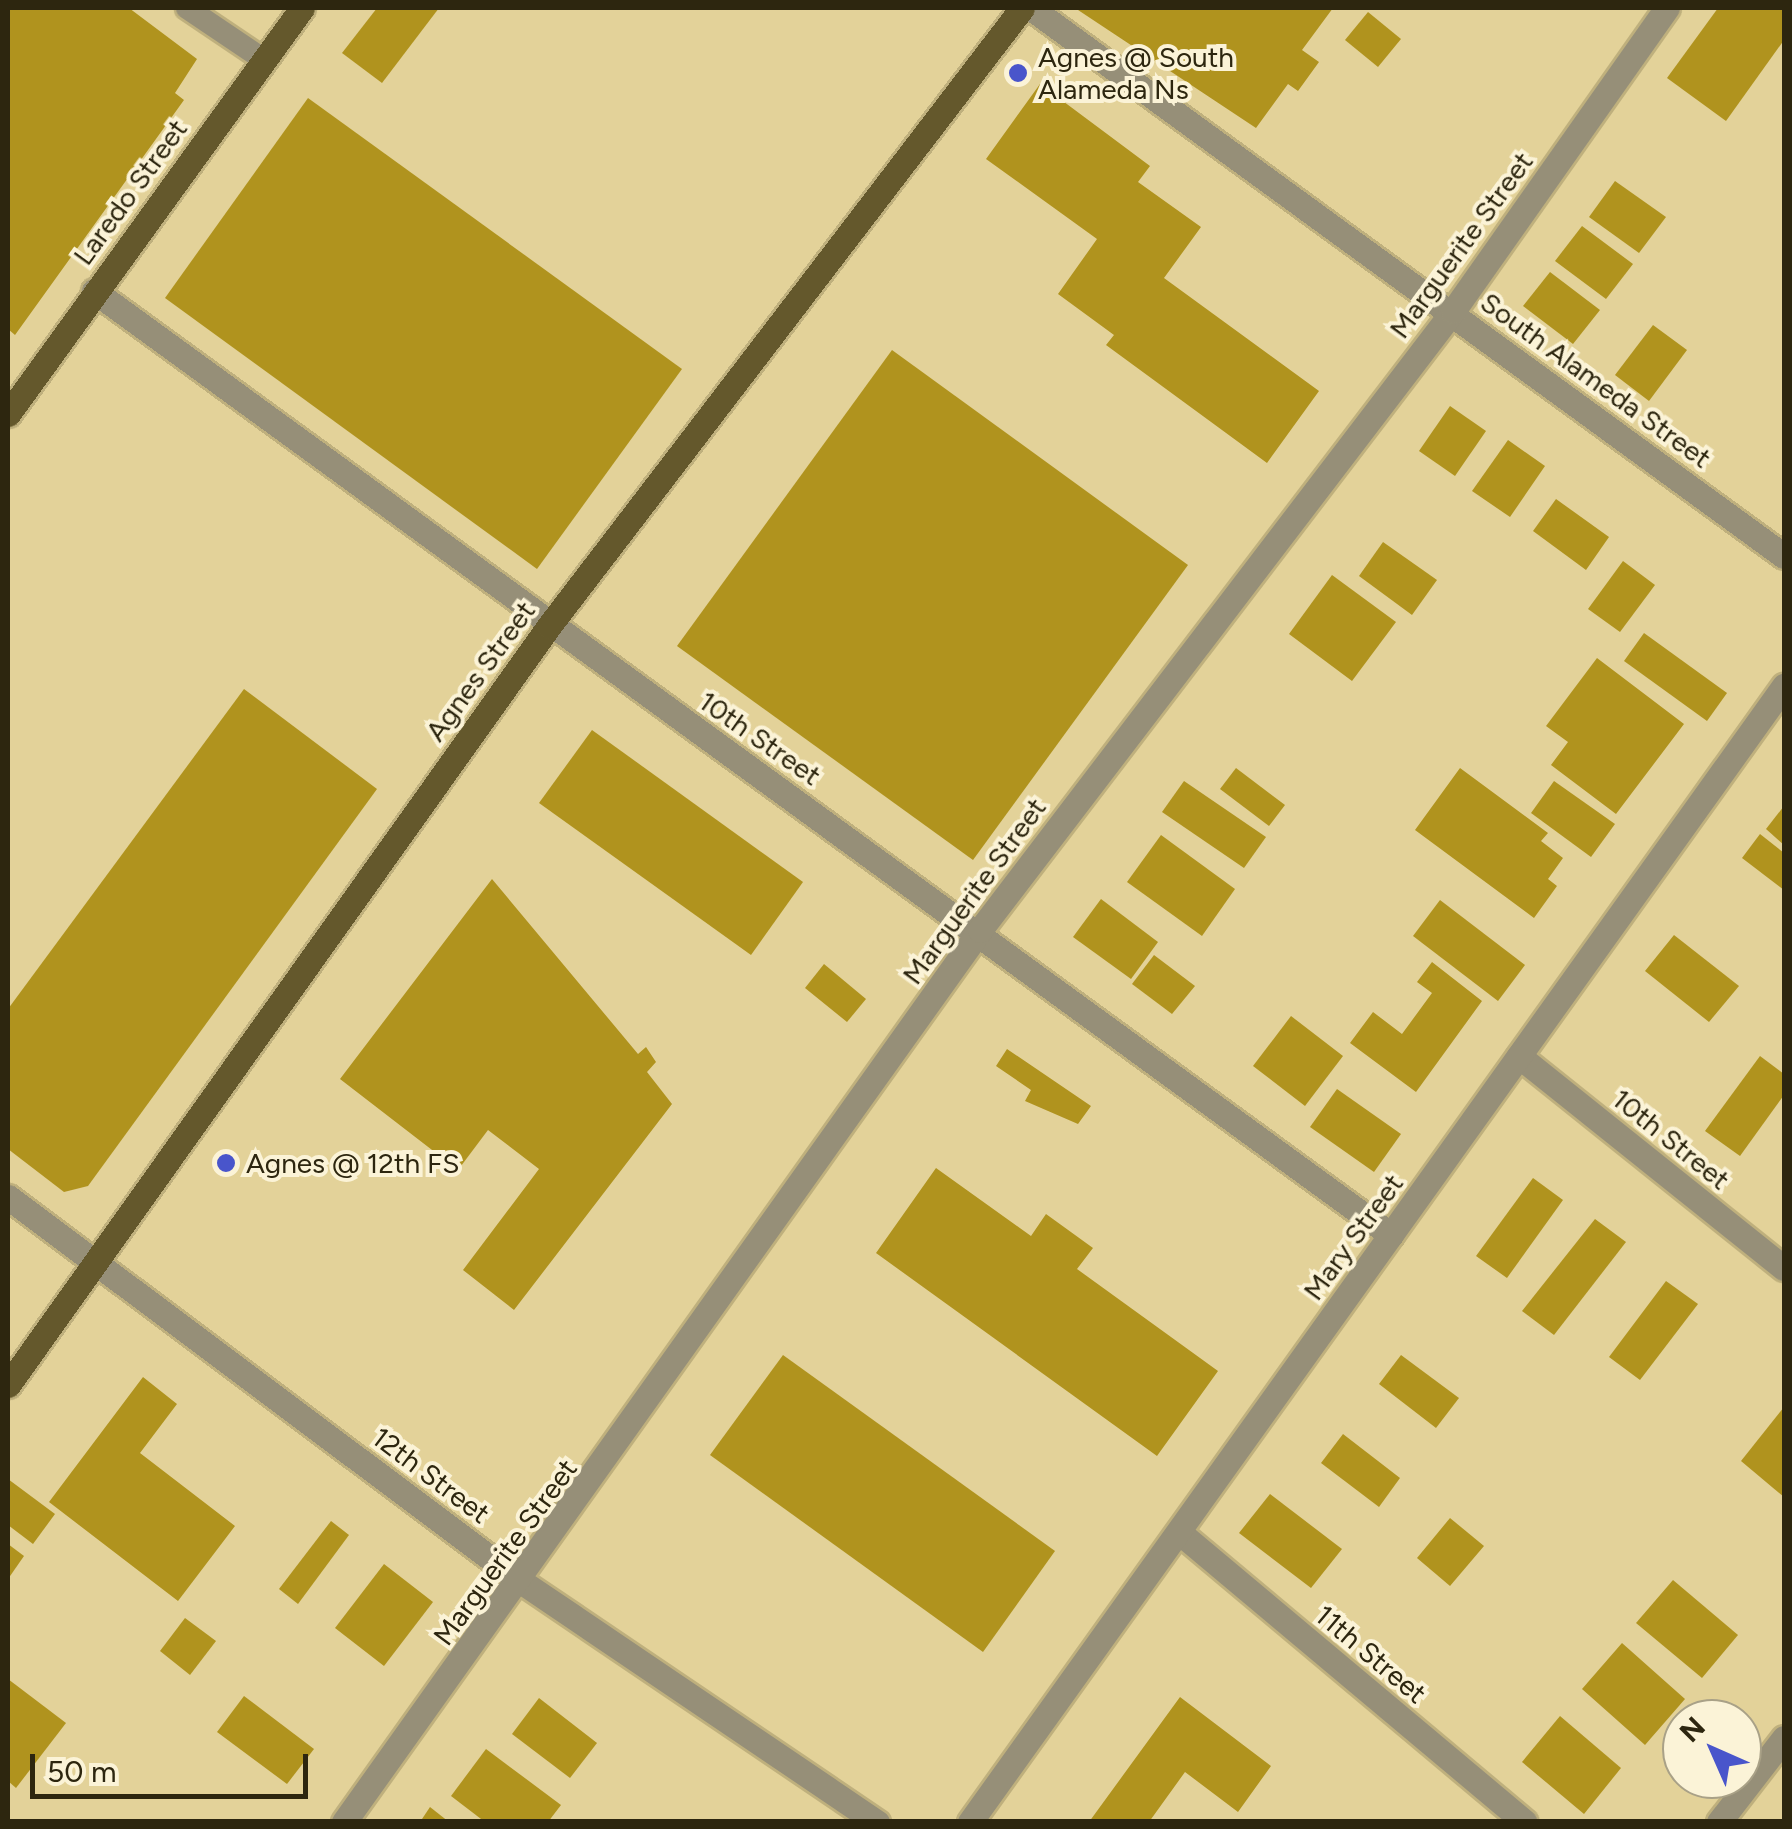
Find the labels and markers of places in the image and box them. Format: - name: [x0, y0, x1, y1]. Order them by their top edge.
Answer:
- place label: Agnes @ South Alameda Ns: [1038, 40, 1234, 106]
- marker: Agnes @ South Alameda Ns: [1007, 62, 1029, 84]
- place label: Agnes @ 12th FS: [246, 1146, 459, 1180]
- marker: Agnes @ 12th FS: [215, 1152, 237, 1174]

